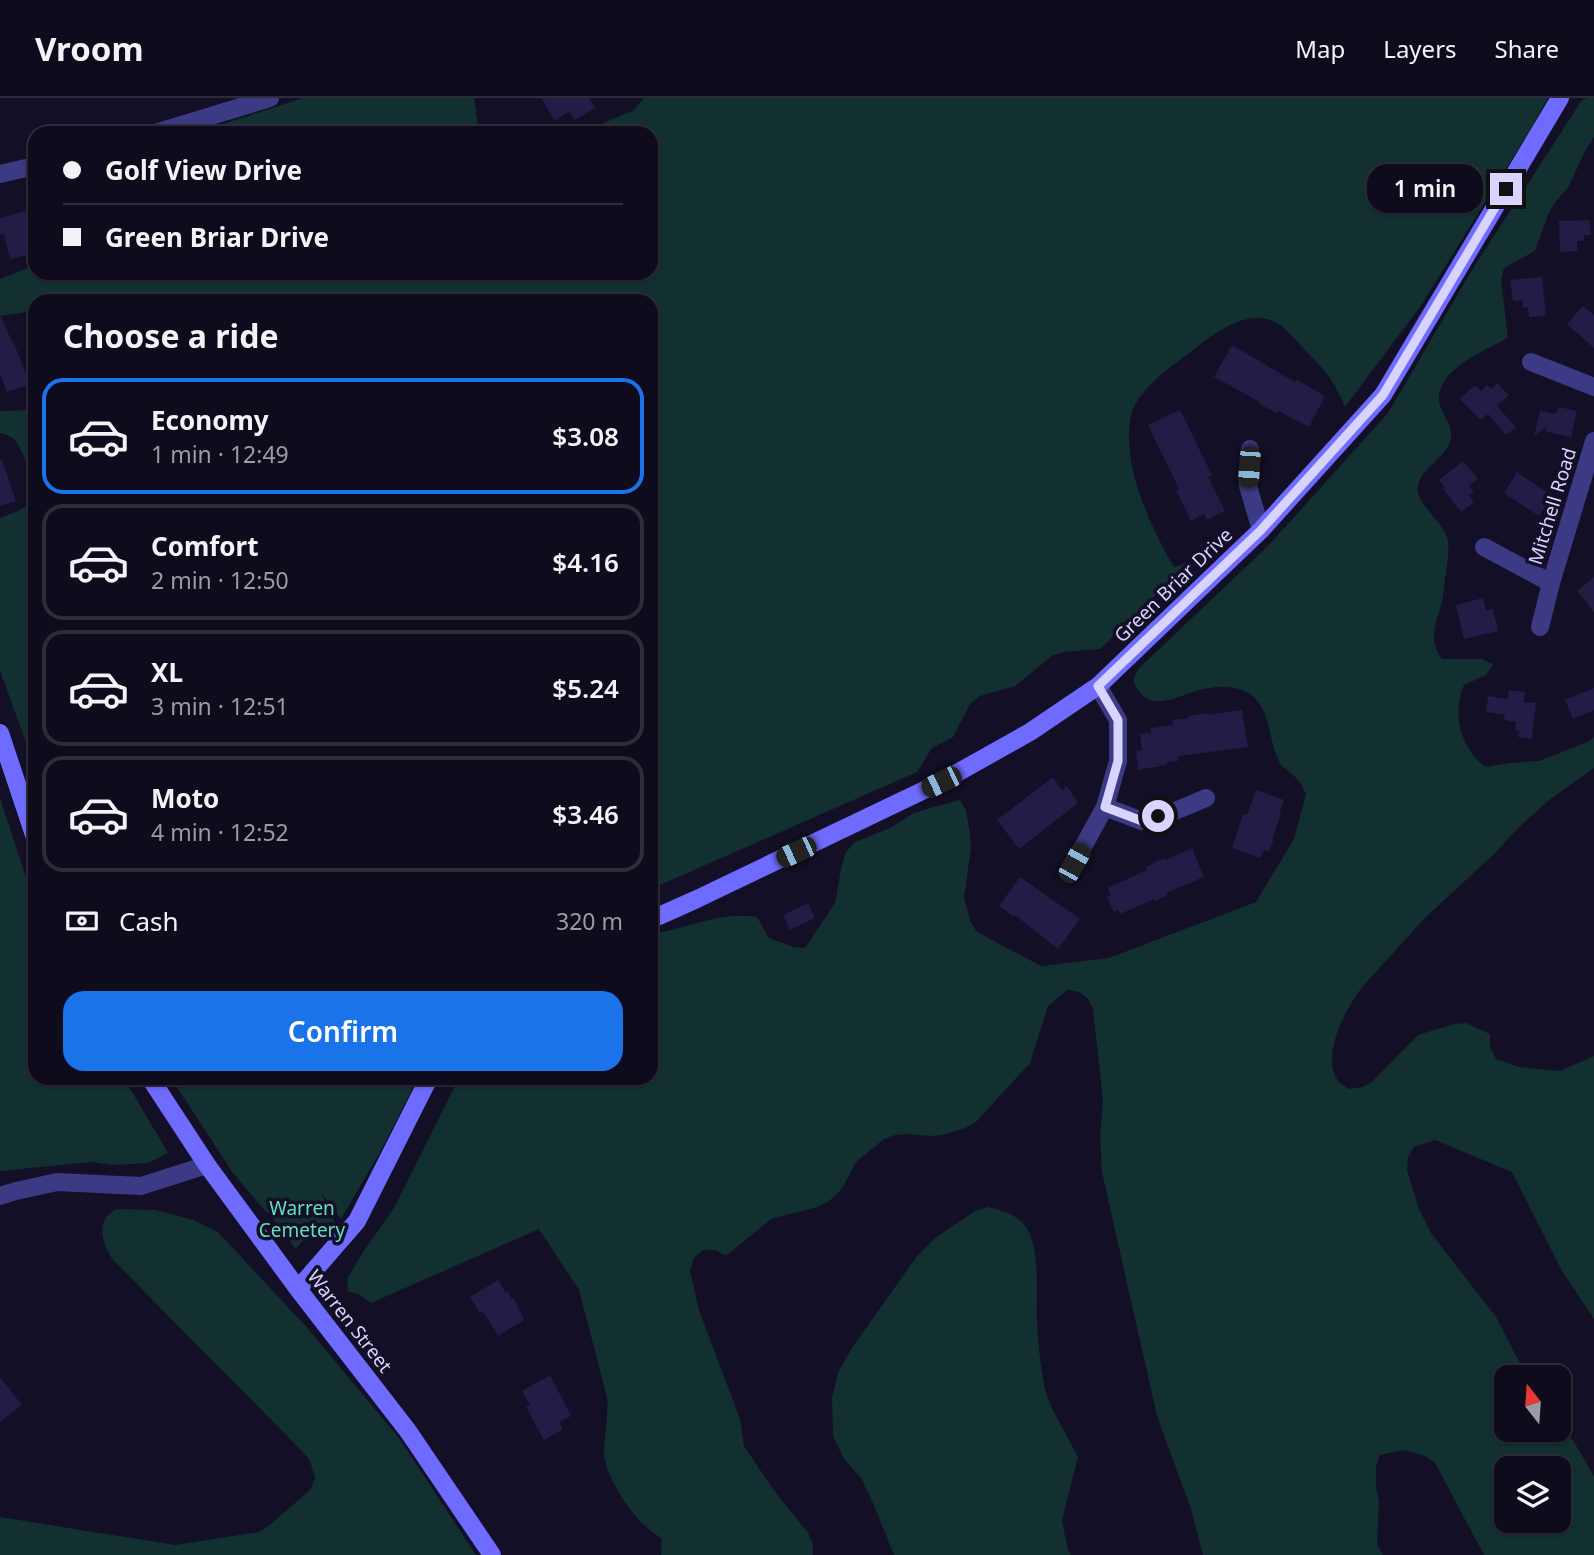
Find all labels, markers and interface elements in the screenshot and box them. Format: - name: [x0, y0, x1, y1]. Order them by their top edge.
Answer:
- text: Vroom: [35, 26, 144, 71]
- text: Map: [1295, 32, 1345, 65]
- text: Layers: [1383, 32, 1457, 65]
- text: Share: [1495, 32, 1559, 65]
- text: Golf View Drive: [105, 152, 302, 188]
- callout: 1 min: [1366, 164, 1482, 214]
- text: 1 min: [1394, 172, 1456, 204]
- route end: [1490, 173, 1522, 205]
- text: Green Briar Drive: [105, 219, 329, 255]
- text: Choose a ride: [63, 314, 279, 357]
- text: Economy: [151, 402, 269, 438]
- icon: car: [67, 405, 130, 468]
- text: $3.08: [552, 418, 619, 454]
- text: 1 min · 12:49: [151, 438, 289, 470]
- street label: Mitchell Road: [1522, 444, 1582, 568]
- car: [1238, 445, 1261, 489]
- street label: Green Briar Drive: [1108, 522, 1238, 648]
- text: Comfort: [151, 528, 259, 564]
- icon: car: [67, 531, 130, 594]
- text: $4.16: [552, 544, 619, 580]
- text: 2 min · 12:50: [151, 564, 289, 596]
- text: XL: [151, 654, 183, 690]
- icon: car: [67, 657, 130, 720]
- text: $5.24: [552, 670, 619, 706]
- text: 3 min · 12:51: [151, 690, 289, 722]
- car: [918, 763, 965, 801]
- text: Moto: [151, 780, 219, 816]
- icon: car: [67, 783, 130, 846]
- text: $3.46: [552, 796, 619, 832]
- route start: [1142, 800, 1174, 832]
- text: 4 min · 12:52: [151, 816, 289, 848]
- car: [773, 834, 820, 870]
- car: [1055, 840, 1094, 886]
- icon: cash: [63, 902, 101, 940]
- text: Cash: [119, 903, 179, 939]
- text: 320 m: [556, 905, 623, 937]
- button: Confirm: [63, 991, 623, 1071]
- park label: Warren Cemetery: [259, 1195, 345, 1243]
- street label: Warren Street: [302, 1264, 398, 1378]
- north arrow: [1494, 1365, 1572, 1442]
- map controls: [1494, 1365, 1571, 1533]
- button: layers: [1494, 1456, 1571, 1533]

